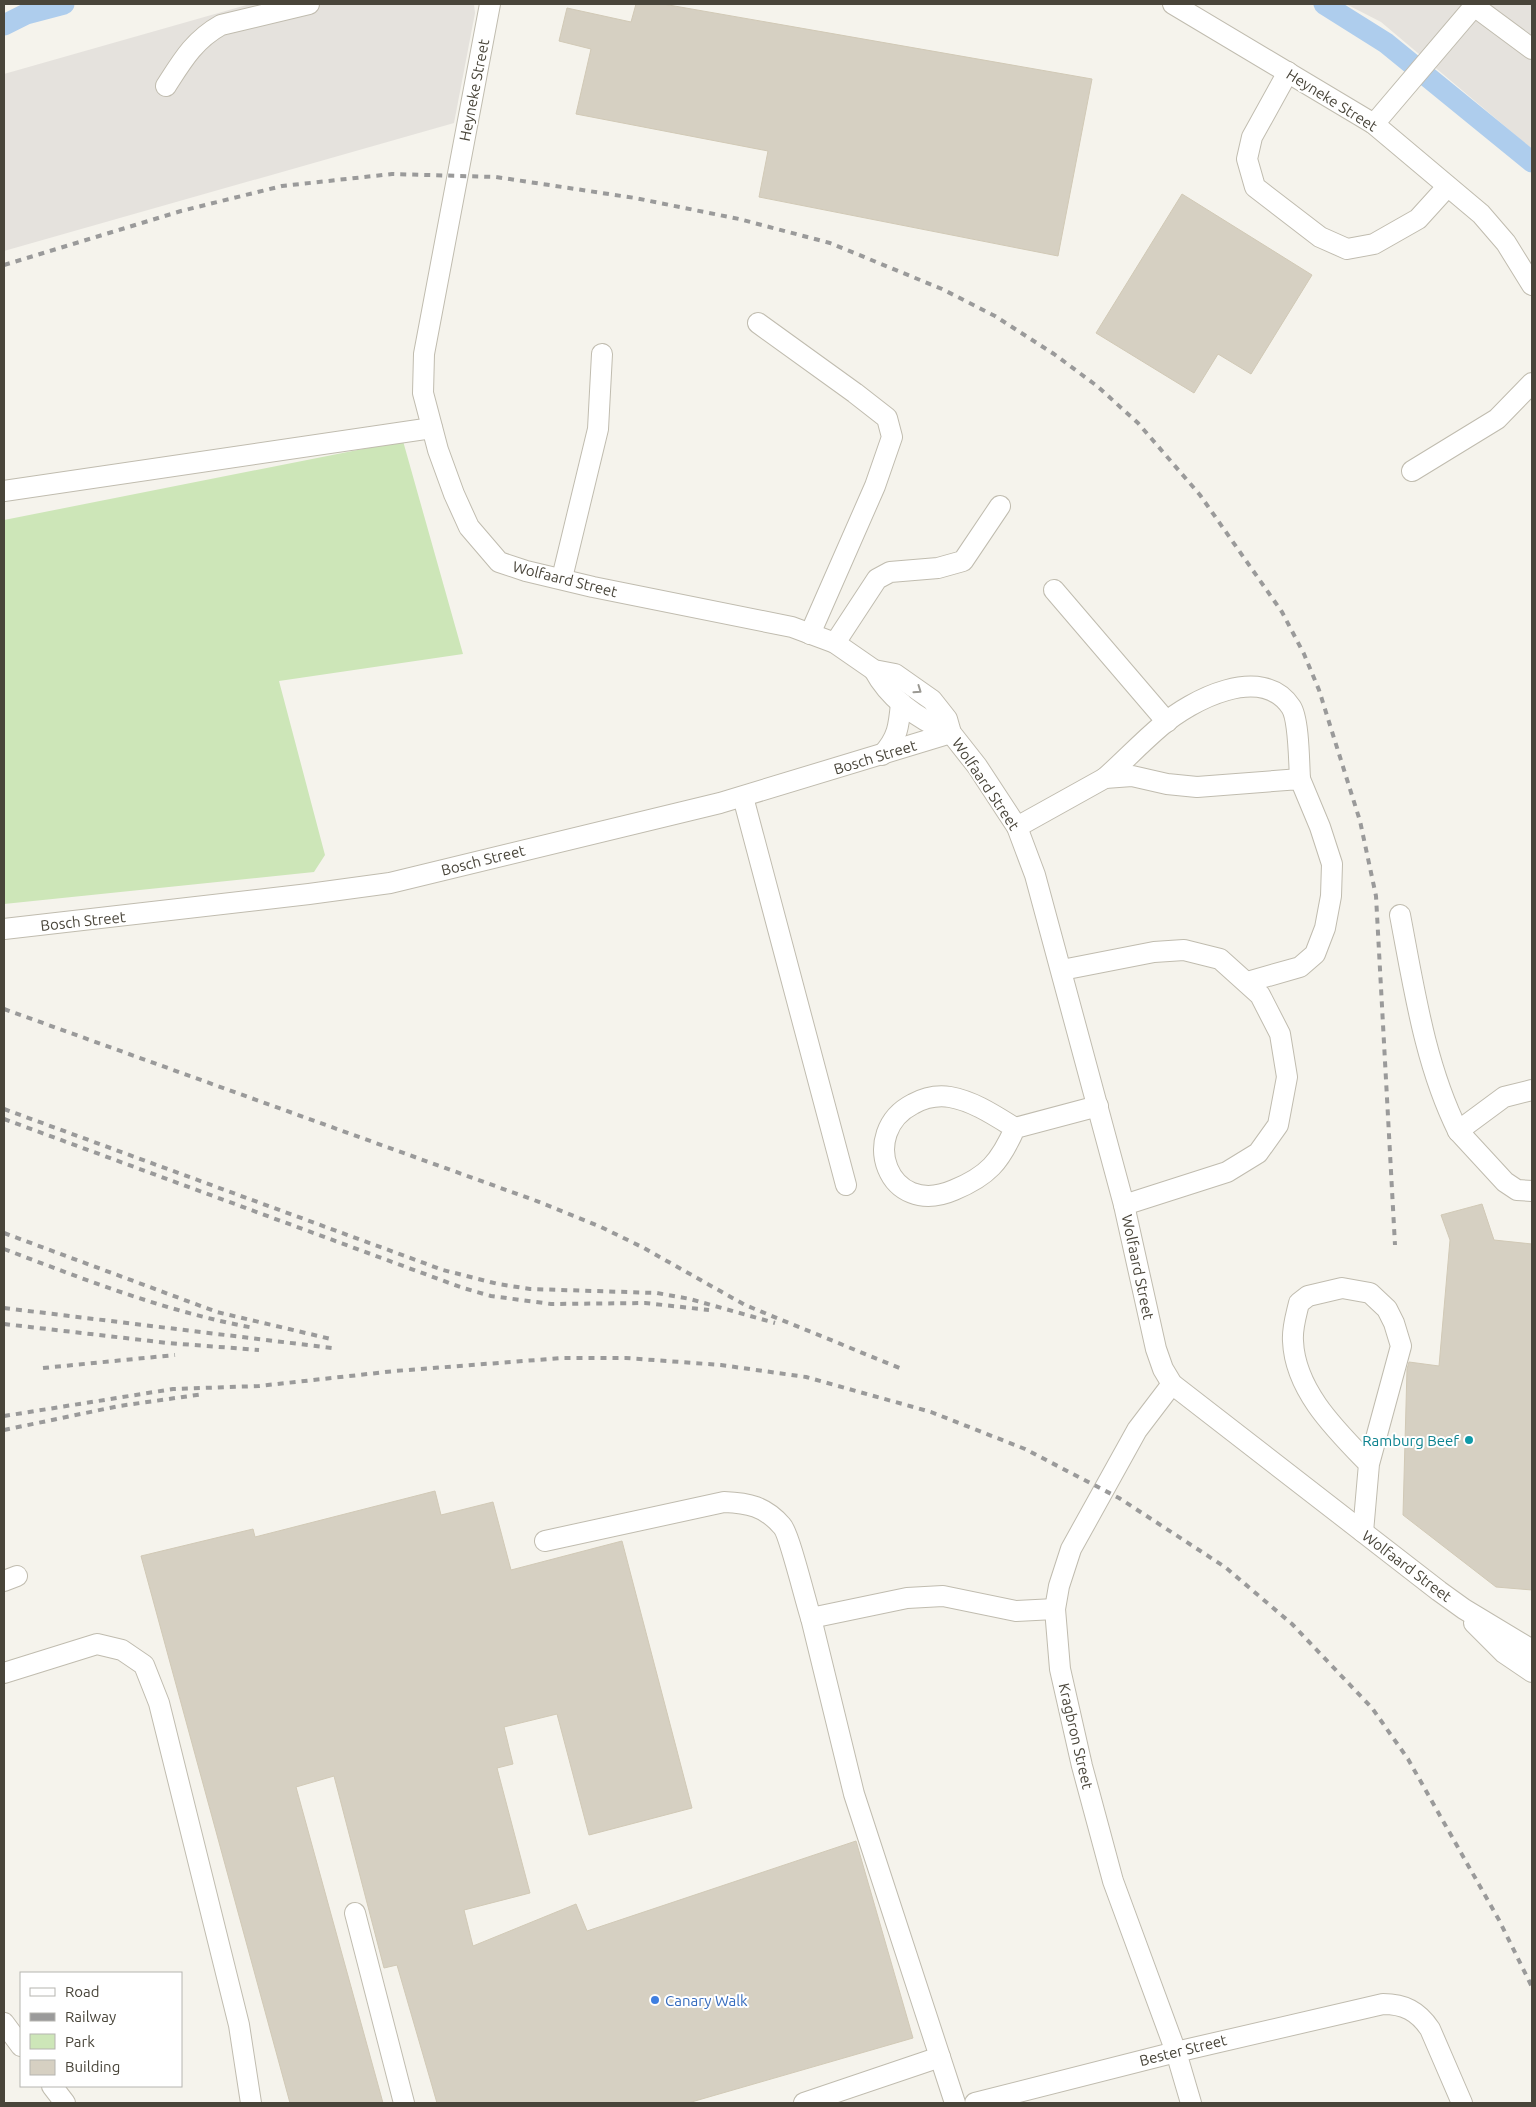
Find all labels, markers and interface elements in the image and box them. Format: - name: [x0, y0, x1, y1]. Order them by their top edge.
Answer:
- street label: Heyneke Street: [456, 37, 492, 143]
- street label: Heyneke Street: [1284, 65, 1381, 135]
- street label: Wolfaard Street: [511, 558, 619, 600]
- one-way arrow: [912, 684, 921, 693]
- street label: Wolfaard Street: [949, 735, 1023, 833]
- street label: Bosch Street: [832, 736, 919, 778]
- street label: Bosch Street: [439, 841, 527, 879]
- street label: Bosch Street: [40, 908, 127, 934]
- street label: Wolfaard Street: [1119, 1213, 1157, 1321]
- place label: Ramburg Beef: [1362, 1432, 1459, 1449]
- marker: Ramburg Beef: [1463, 1434, 1475, 1446]
- street label: Wolfaard Street: [1359, 1527, 1455, 1605]
- street label: Kragbron Street: [1056, 1681, 1096, 1791]
- legend: [20, 1972, 182, 2087]
- text: Road: [65, 1983, 100, 2000]
- place label: Canary Walk: [665, 1992, 748, 2009]
- marker: Canary Walk: [649, 1994, 661, 2006]
- text: Railway: [65, 2008, 116, 2025]
- street label: Bester Street: [1138, 2031, 1229, 2069]
- text: Park: [65, 2033, 95, 2050]
- text: Building: [65, 2058, 120, 2075]

